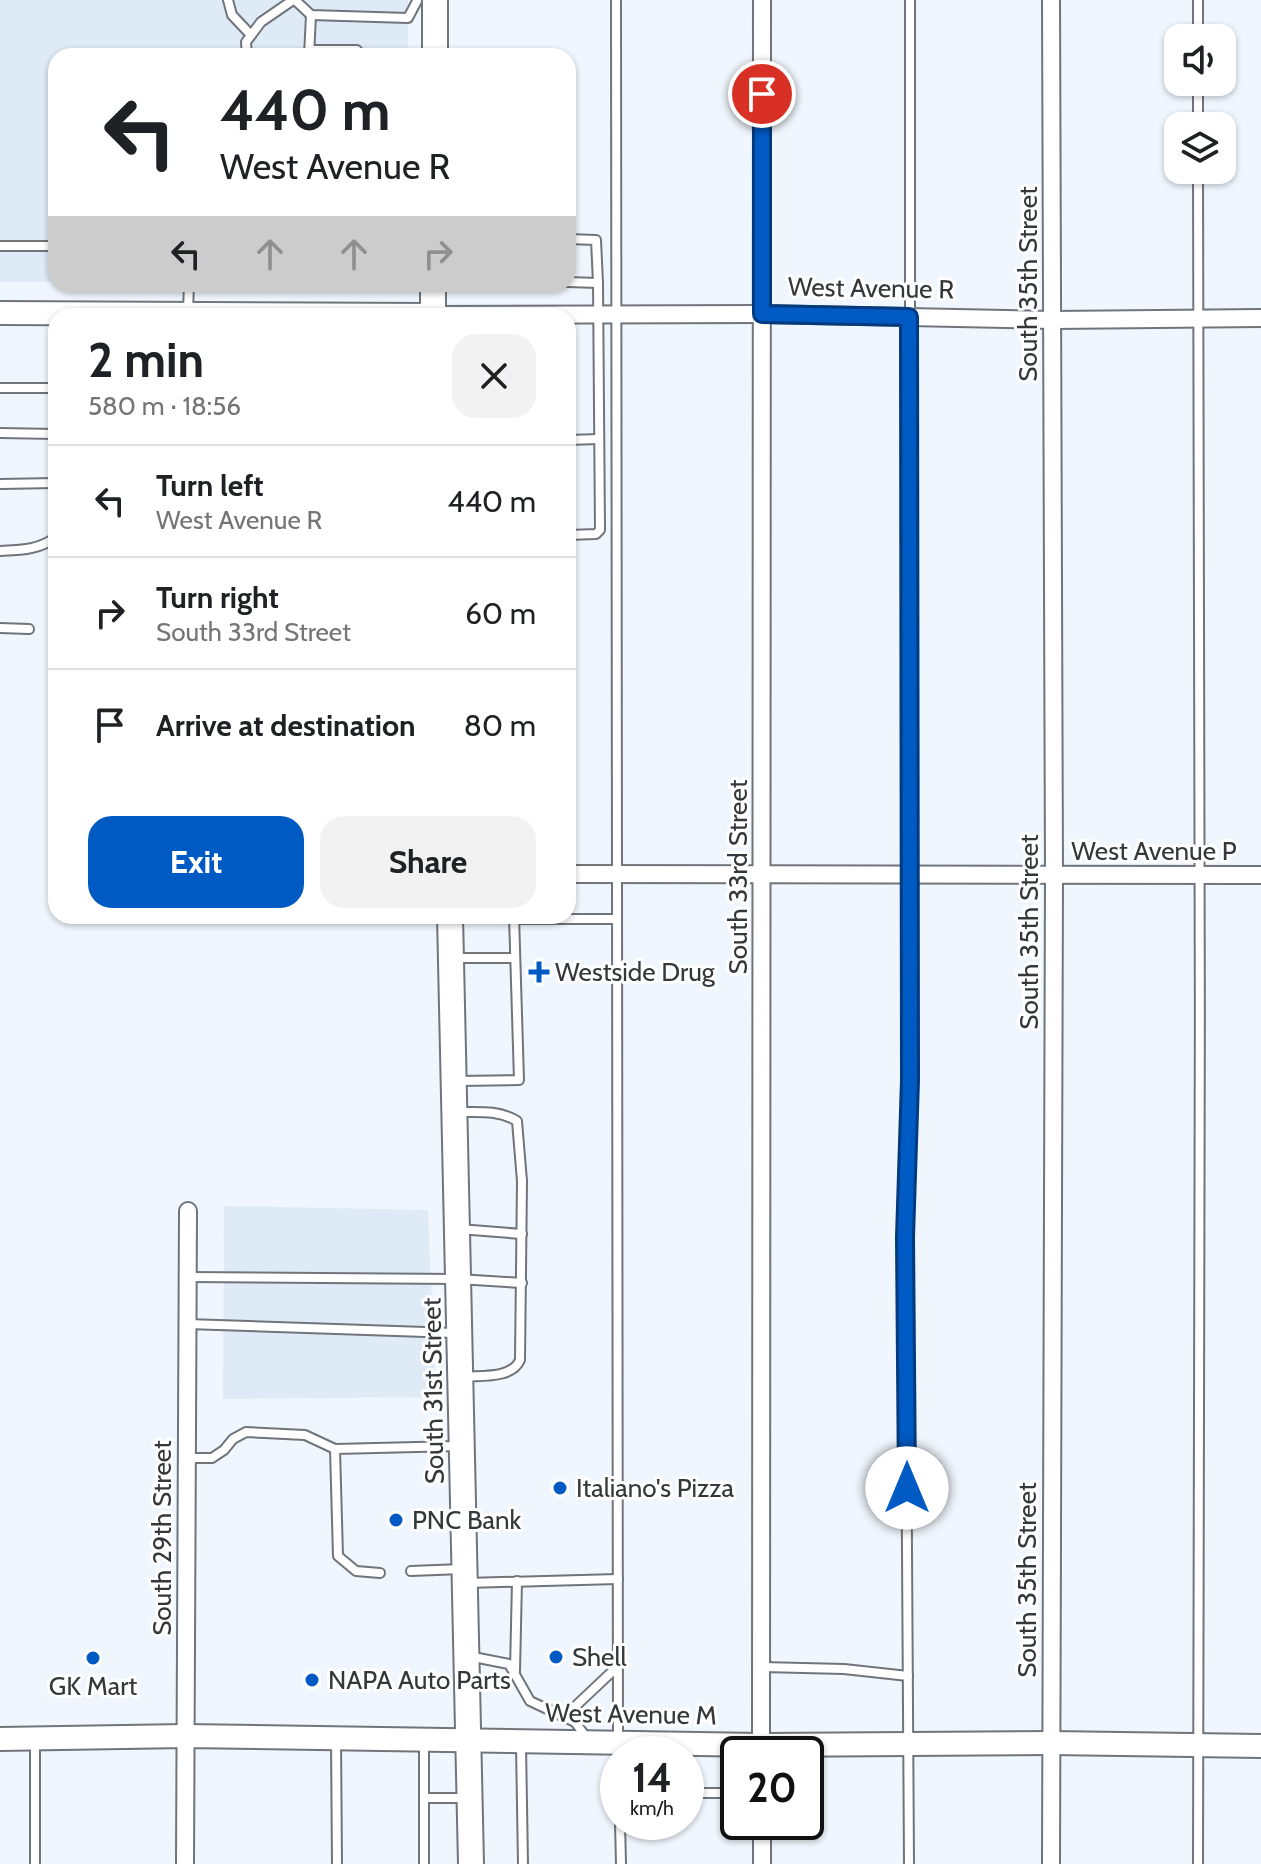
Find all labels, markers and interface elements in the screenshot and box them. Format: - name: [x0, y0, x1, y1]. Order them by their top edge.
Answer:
- map controls: [1164, 24, 1236, 184]
- button: sound: [1164, 24, 1236, 96]
- pin: [728, 60, 796, 128]
- icon: arrive: [740, 72, 784, 116]
- text: 440 m: [220, 76, 390, 144]
- icon: left: [88, 80, 192, 184]
- button: layers: [1164, 112, 1236, 184]
- text: West Avenue R: [220, 144, 450, 188]
- street label: South 35th Street: [1012, 186, 1044, 382]
- icon: left: [164, 232, 208, 276]
- icon: ahead: [248, 232, 292, 276]
- icon: ahead: [332, 232, 376, 276]
- icon: right: [416, 232, 460, 276]
- street label: West Avenue R: [788, 271, 955, 305]
- text: 2 min: [88, 331, 204, 389]
- button: close: [452, 334, 536, 418]
- text: 580 m · 18:56: [88, 390, 241, 422]
- text: Turn left: [156, 467, 264, 504]
- icon: left: [88, 479, 132, 523]
- text: 440 m: [447, 483, 536, 520]
- text: West Avenue R: [156, 504, 322, 536]
- text: Turn right: [156, 579, 279, 616]
- icon: right: [88, 591, 132, 635]
- text: 60 m: [465, 595, 536, 632]
- text: South 33rd Street: [156, 616, 351, 648]
- icon: arrive: [88, 703, 132, 747]
- text: Arrive at destination: [156, 707, 416, 744]
- text: 80 m: [464, 707, 536, 744]
- street label: South 33rd Street: [722, 779, 754, 974]
- button: Exit: [88, 816, 304, 908]
- button: Share: [320, 816, 536, 908]
- street label: South 35th Street: [1013, 834, 1045, 1030]
- street label: West Avenue P: [1071, 835, 1237, 867]
- place label: Westside Drug: [555, 956, 716, 988]
- marker: Westside Drug: [530, 963, 548, 981]
- street label: South 31st Street: [415, 1297, 451, 1485]
- street label: South 29th Street: [146, 1440, 178, 1636]
- position arrow: [865, 1446, 949, 1530]
- place label: Italiano's Pizza: [576, 1472, 735, 1504]
- marker: Italiano's Pizza: [551, 1479, 569, 1497]
- street label: South 35th Street: [1011, 1482, 1043, 1678]
- place label: PNC Bank: [412, 1504, 522, 1536]
- marker: PNC Bank: [387, 1511, 405, 1529]
- place label: Shell: [572, 1641, 627, 1673]
- marker: Shell: [547, 1648, 565, 1666]
- marker: GK Mart: [84, 1649, 102, 1667]
- place label: NAPA Auto Parts: [328, 1664, 511, 1696]
- place label: GK Mart: [49, 1670, 137, 1702]
- marker: NAPA Auto Parts: [303, 1671, 321, 1689]
- street label: West Avenue M: [545, 1697, 717, 1731]
- speed limit sign: 20: [720, 1736, 824, 1840]
- text: 14: [632, 1753, 672, 1802]
- text: km/h: [630, 1796, 674, 1820]

